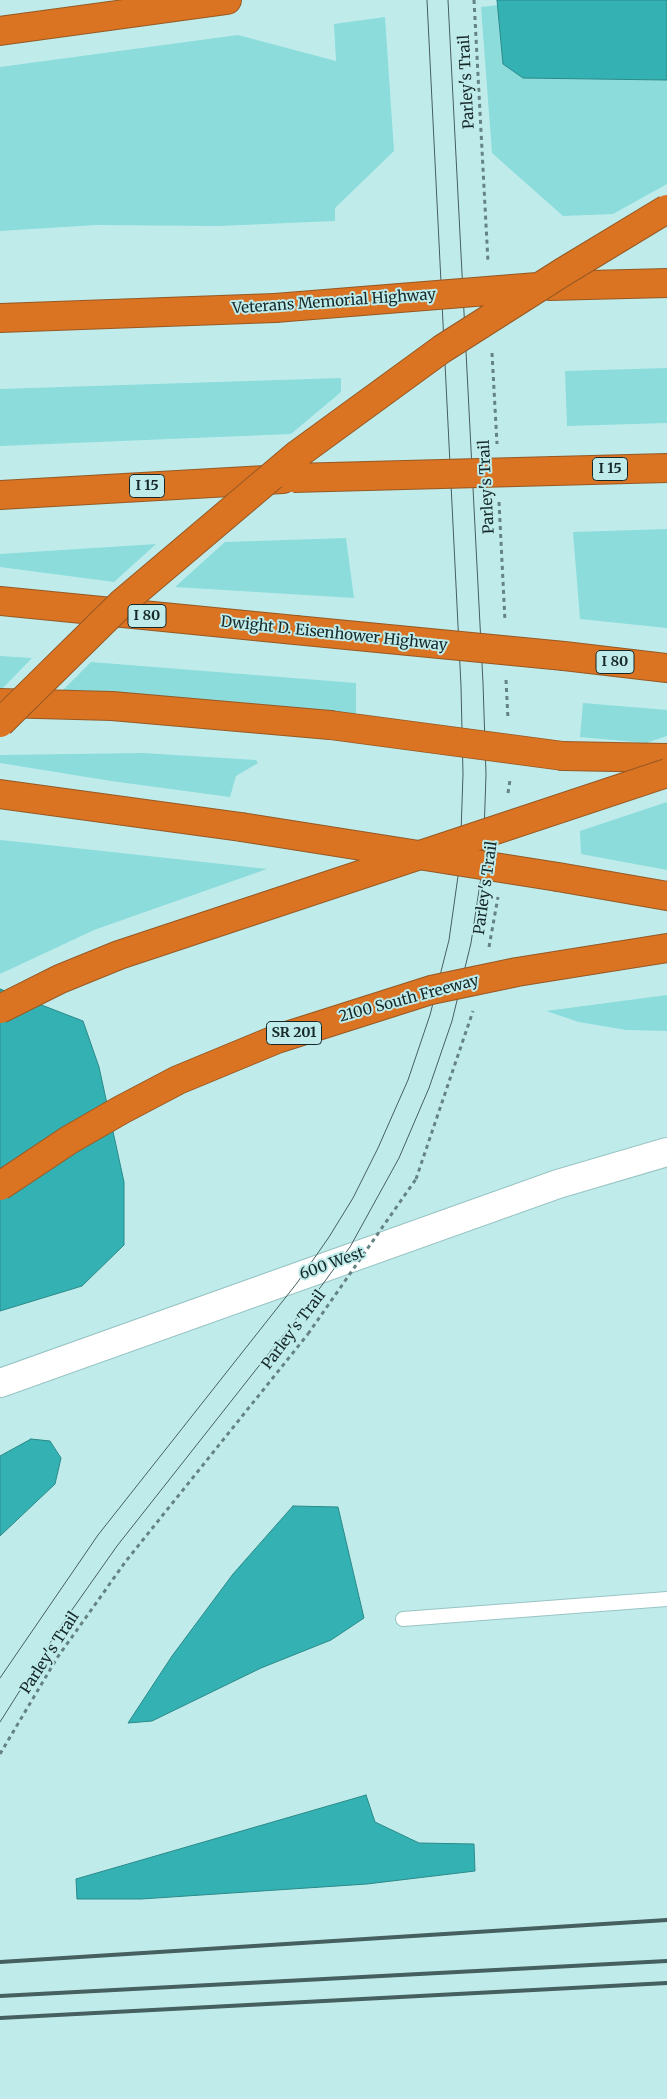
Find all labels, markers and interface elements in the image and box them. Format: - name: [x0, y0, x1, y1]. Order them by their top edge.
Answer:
- street label: Parley's Trail: [456, 34, 478, 130]
- street label: Veterans Memorial Highway: [232, 286, 436, 318]
- street label: Parley's Trail: [476, 439, 498, 535]
- road number: I 15: [592, 458, 628, 480]
- road number: I 15: [130, 474, 164, 498]
- road number: I 80: [128, 604, 166, 628]
- street label: Dwight D. Eisenhower Highway: [220, 613, 448, 655]
- road number: I 80: [596, 650, 634, 674]
- street label: Parley's Trail: [471, 840, 501, 936]
- street label: 2100 South Freeway: [337, 972, 481, 1026]
- road number: SR 201: [266, 1021, 322, 1044]
- street label: 600 West: [297, 1244, 367, 1284]
- street label: Parley's Trail: [258, 1287, 330, 1373]
- street label: Parley's Trail: [17, 1609, 83, 1697]

